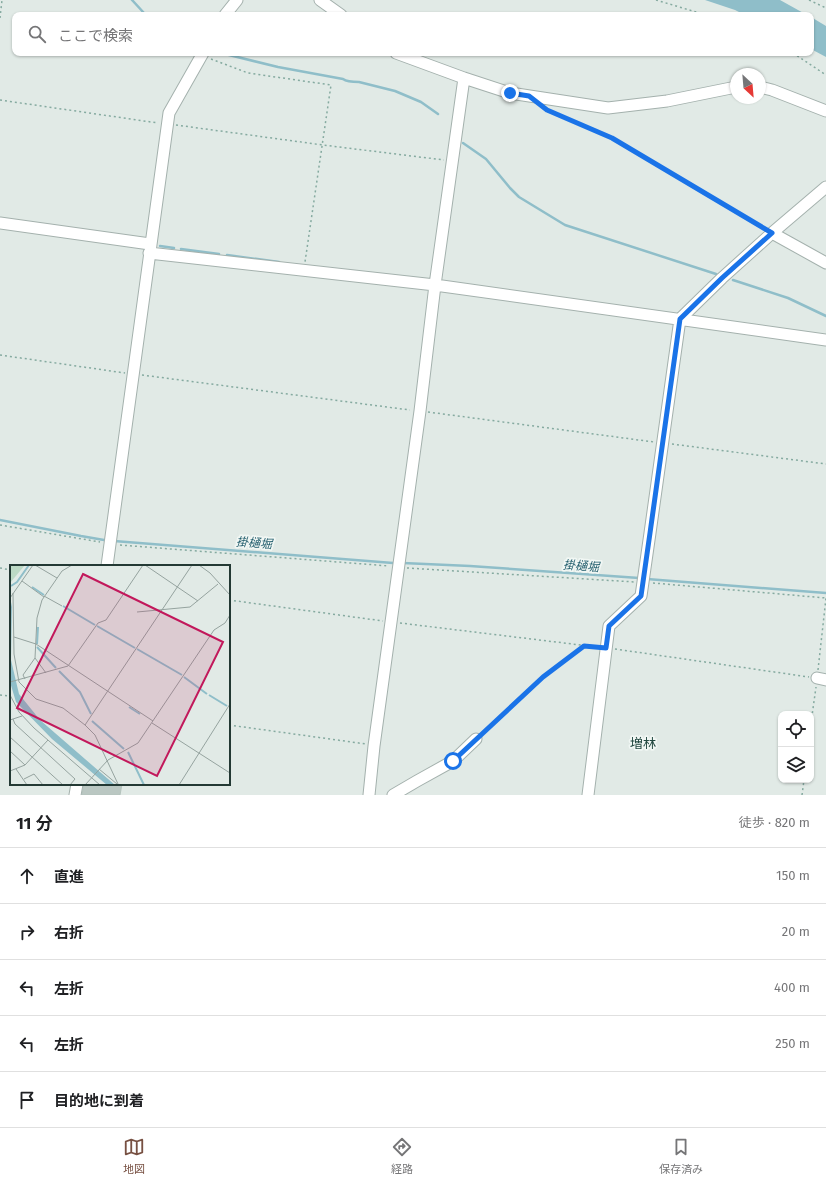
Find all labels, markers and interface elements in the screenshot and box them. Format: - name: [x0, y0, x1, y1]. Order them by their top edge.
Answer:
- search box: [12, 12, 814, 56]
- icon: search: [26, 23, 48, 45]
- text: ここで検索: [58, 27, 133, 45]
- north arrow: [730, 68, 766, 104]
- route end: [501, 84, 519, 102]
- water label: 掛樋堀: [236, 535, 274, 551]
- water label: 掛樋堀: [563, 558, 601, 574]
- inset map: [10, 565, 230, 785]
- map controls: [778, 711, 814, 783]
- button: locate: [778, 711, 814, 747]
- district label: 増林: [630, 736, 656, 751]
- button: layers: [778, 747, 814, 783]
- route start: [444, 752, 462, 770]
- text: 11 分: [16, 813, 53, 834]
- text: 徒歩 · 820 m: [739, 815, 810, 830]
- icon: ahead: [16, 865, 38, 887]
- text: 直進: [54, 868, 84, 886]
- text: 150 m: [776, 868, 810, 883]
- icon: right: [16, 921, 38, 943]
- text: 右折: [54, 924, 84, 942]
- text: 20 m: [782, 924, 810, 939]
- icon: left: [16, 977, 38, 999]
- text: 左折: [54, 980, 84, 998]
- text: 400 m: [774, 980, 810, 995]
- icon: left: [16, 1033, 38, 1055]
- text: 左折: [54, 1036, 84, 1054]
- text: 250 m: [775, 1036, 810, 1051]
- icon: arrive: [16, 1089, 38, 1111]
- text: 目的地に到着: [54, 1092, 144, 1110]
- tab: 地図: [123, 1136, 145, 1176]
- tab: 経路: [391, 1136, 413, 1176]
- tab: 保存済み: [659, 1136, 703, 1176]

